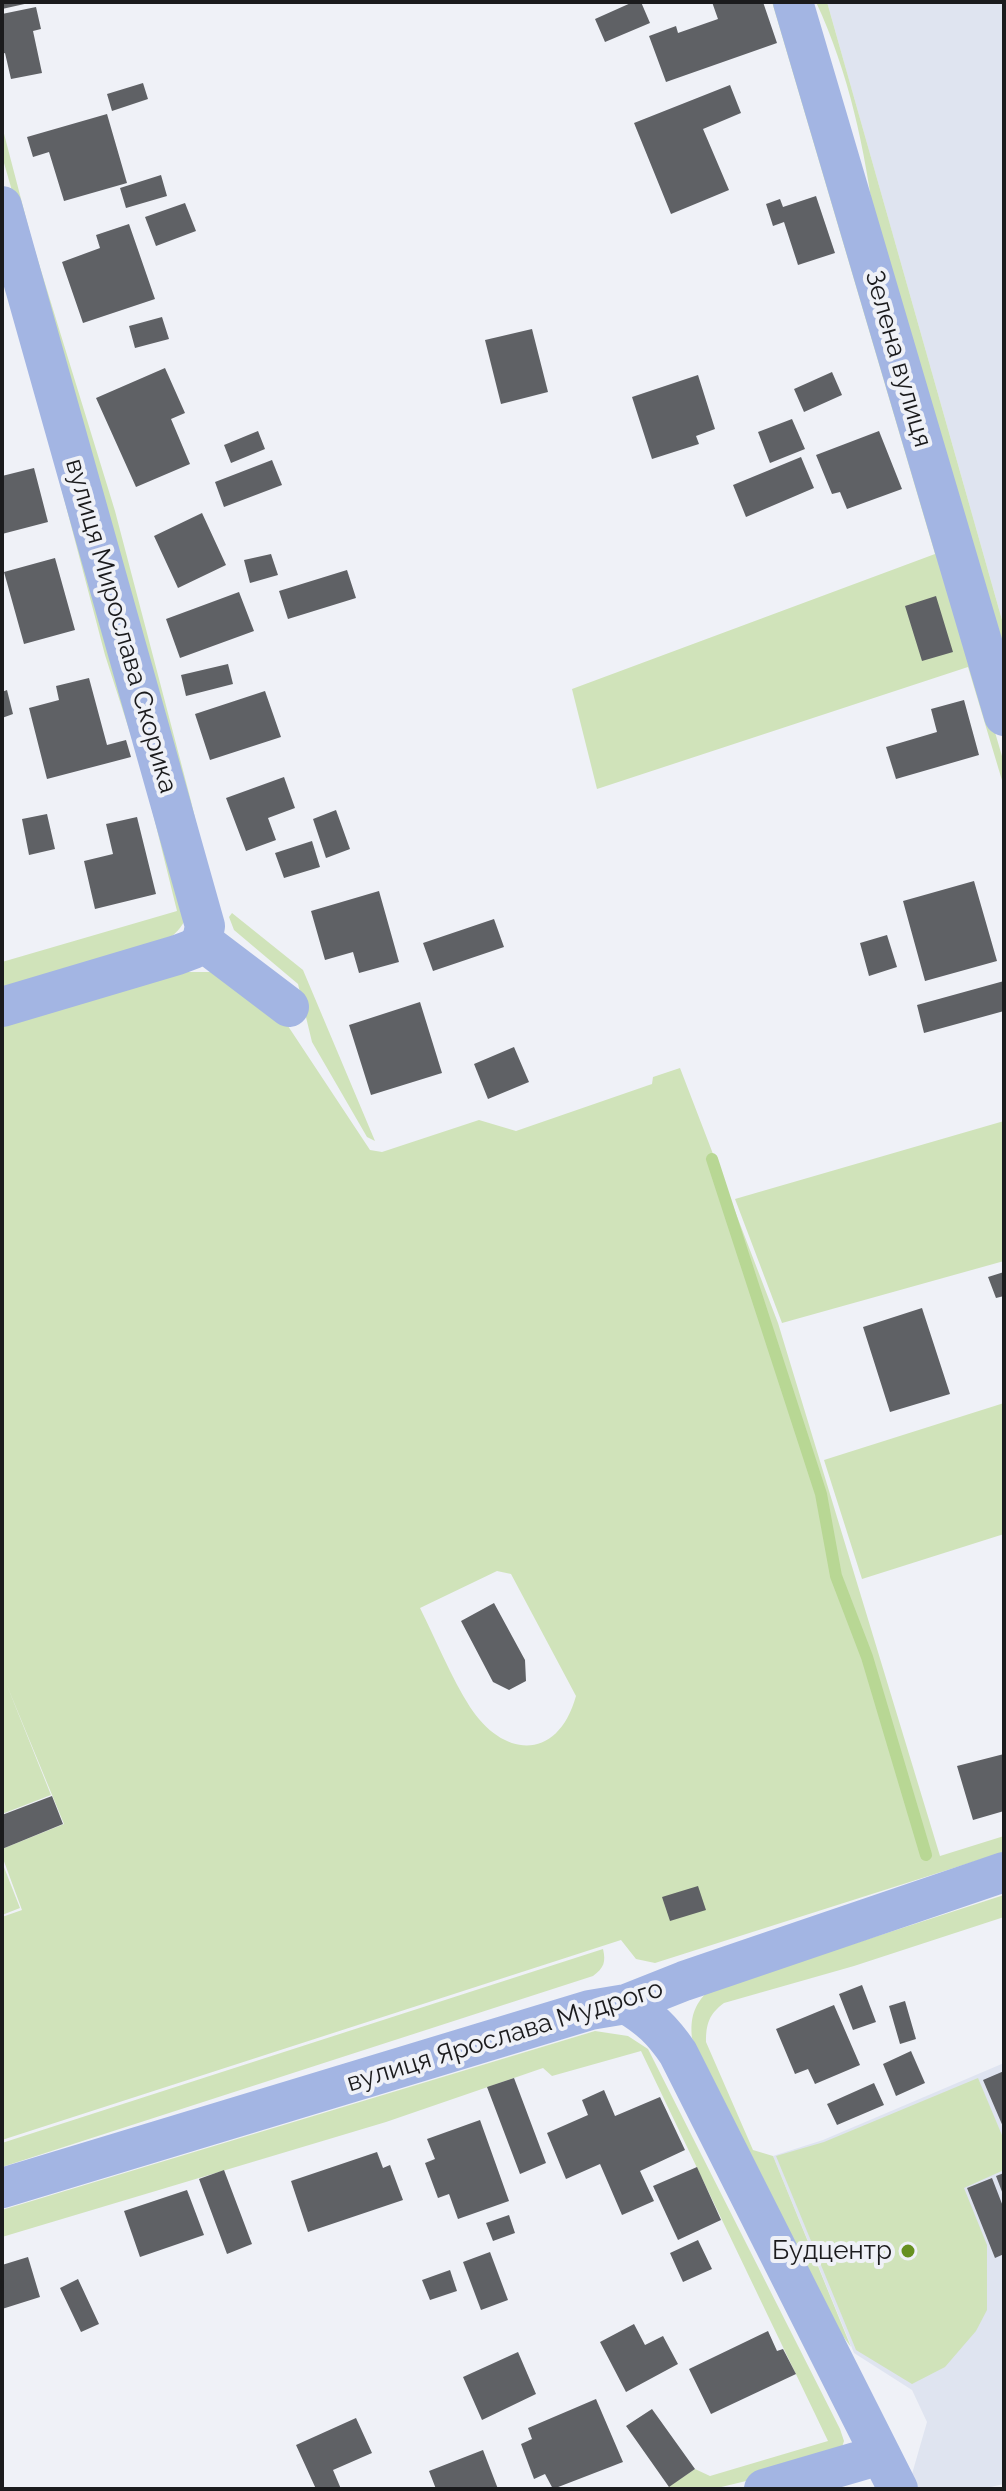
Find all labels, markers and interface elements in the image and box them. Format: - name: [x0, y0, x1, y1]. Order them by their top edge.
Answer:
- street label: Зелена вулиця: [858, 267, 938, 451]
- street label: вулиця Мирослава Скорика: [58, 455, 184, 797]
- street label: вулиця Ярослава Мудрого: [343, 1973, 667, 2099]
- place label: Будцентр: [772, 2235, 892, 2267]
- marker: Будцентр: [899, 2242, 917, 2260]

